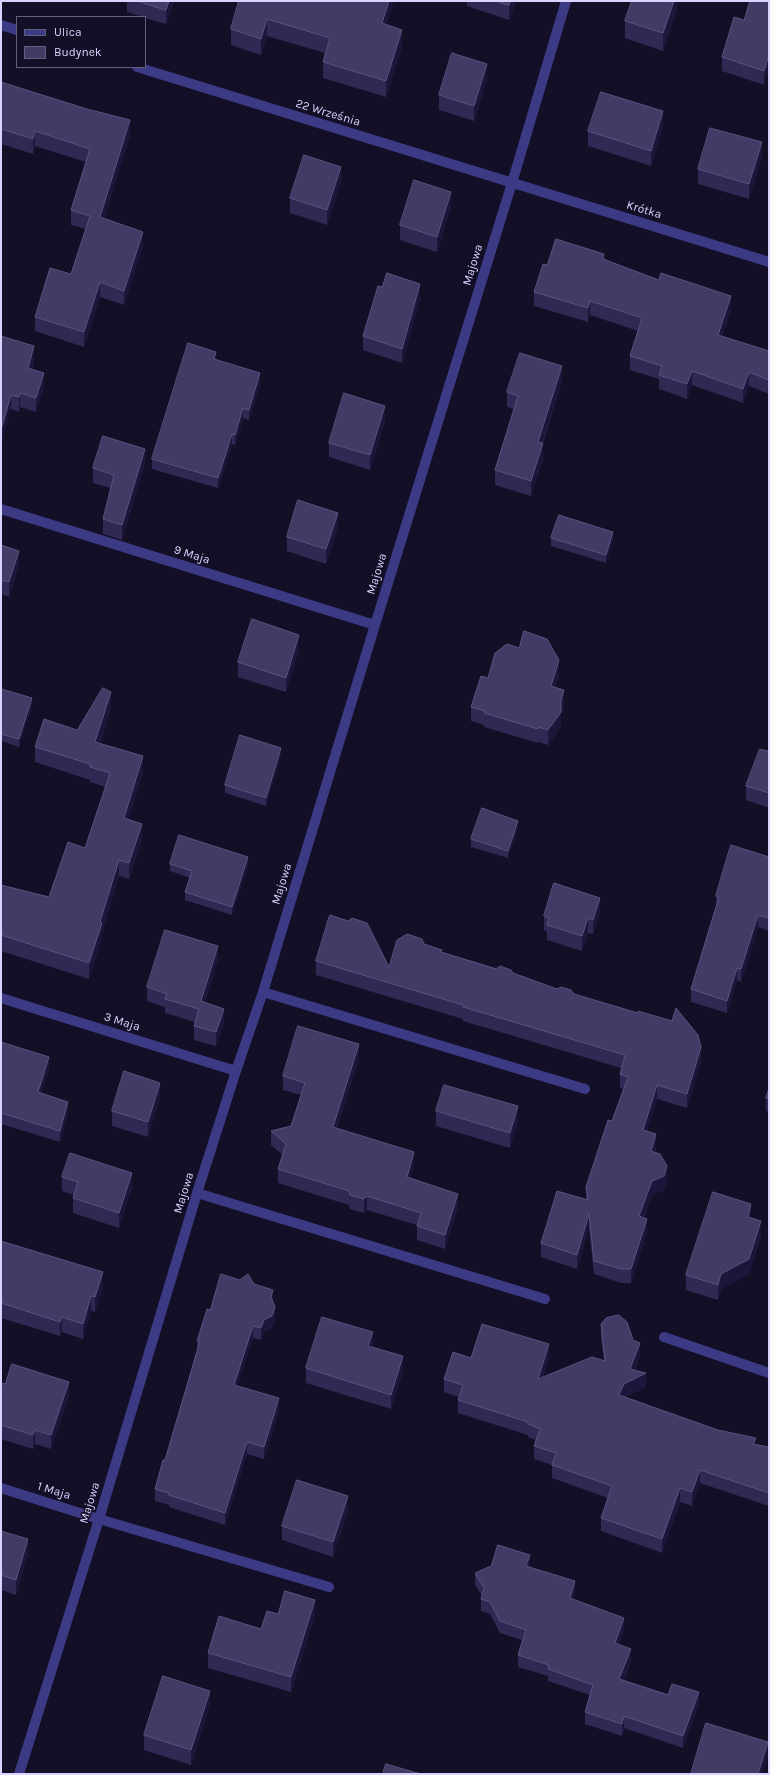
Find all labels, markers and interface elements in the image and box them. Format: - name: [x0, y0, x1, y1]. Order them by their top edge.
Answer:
- legend: [16, 16, 146, 68]
- text: Ulica: [54, 25, 82, 39]
- text: Budynek: [54, 45, 102, 59]
- street label: 22 Września: [294, 96, 362, 130]
- street label: Krótka: [625, 198, 663, 222]
- street label: Majowa: [460, 243, 486, 287]
- street label: 9 Maja: [172, 543, 212, 567]
- street label: Majowa: [364, 552, 390, 596]
- street label: Majowa: [269, 862, 295, 906]
- street label: 3 Maja: [102, 1010, 142, 1034]
- street label: Majowa: [171, 1171, 197, 1215]
- street label: 1 Maja: [36, 1479, 72, 1503]
- street label: Majowa: [77, 1481, 103, 1525]

